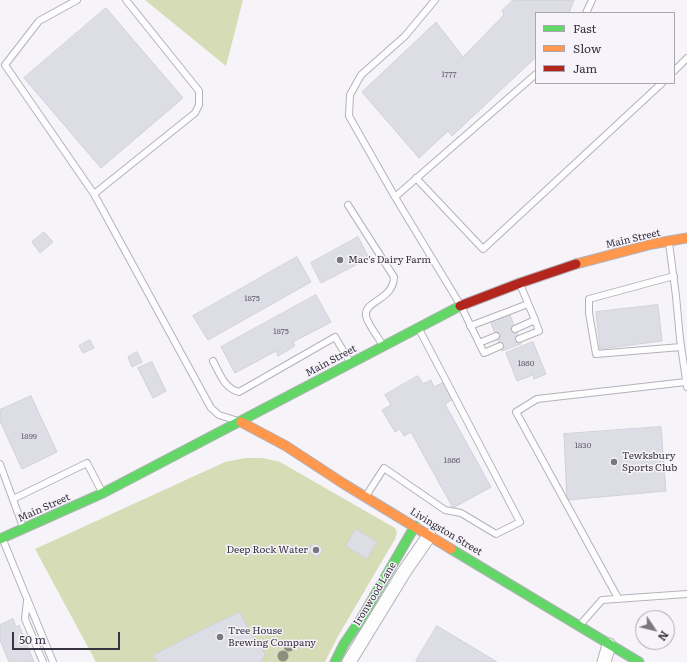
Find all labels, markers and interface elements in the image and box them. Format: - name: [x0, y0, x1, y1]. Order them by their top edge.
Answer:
- legend: [535, 12, 675, 84]
- text: Fast: [573, 19, 596, 37]
- text: Slow: [573, 39, 601, 57]
- text: Jam: [573, 59, 597, 77]
- house number: 1777: [441, 70, 457, 80]
- street label: Main Street: [604, 227, 662, 251]
- place label: Mac's Dairy Farm: [348, 254, 431, 266]
- marker: Mac's Dairy Farm: [335, 255, 345, 265]
- house number: 1875: [244, 294, 260, 304]
- house number: 1875: [273, 327, 289, 337]
- street label: Main Street: [304, 343, 358, 379]
- house number: 1860: [518, 359, 534, 369]
- house number: 1899: [21, 432, 37, 442]
- house number: 1830: [575, 441, 591, 451]
- place label: Tewksbury Sports Club: [622, 450, 677, 474]
- house number: 1866: [444, 456, 460, 466]
- marker: Tewksbury Sports Club: [609, 457, 619, 467]
- street label: Main Street: [16, 491, 72, 525]
- street label: Livingston Street: [408, 506, 484, 558]
- place label: Deep Rock Water: [226, 544, 308, 556]
- marker: Deep Rock Water: [311, 545, 321, 555]
- street label: Ironwood Lane: [351, 560, 399, 628]
- north arrow: [635, 610, 675, 650]
- scale bar: [14, 624, 122, 650]
- place label: Tree House Brewing Company: [228, 625, 316, 648]
- text: N: [655, 628, 673, 645]
- text: 50 m: [19, 630, 46, 648]
- marker: Tree House Brewing Company: [215, 632, 225, 642]

